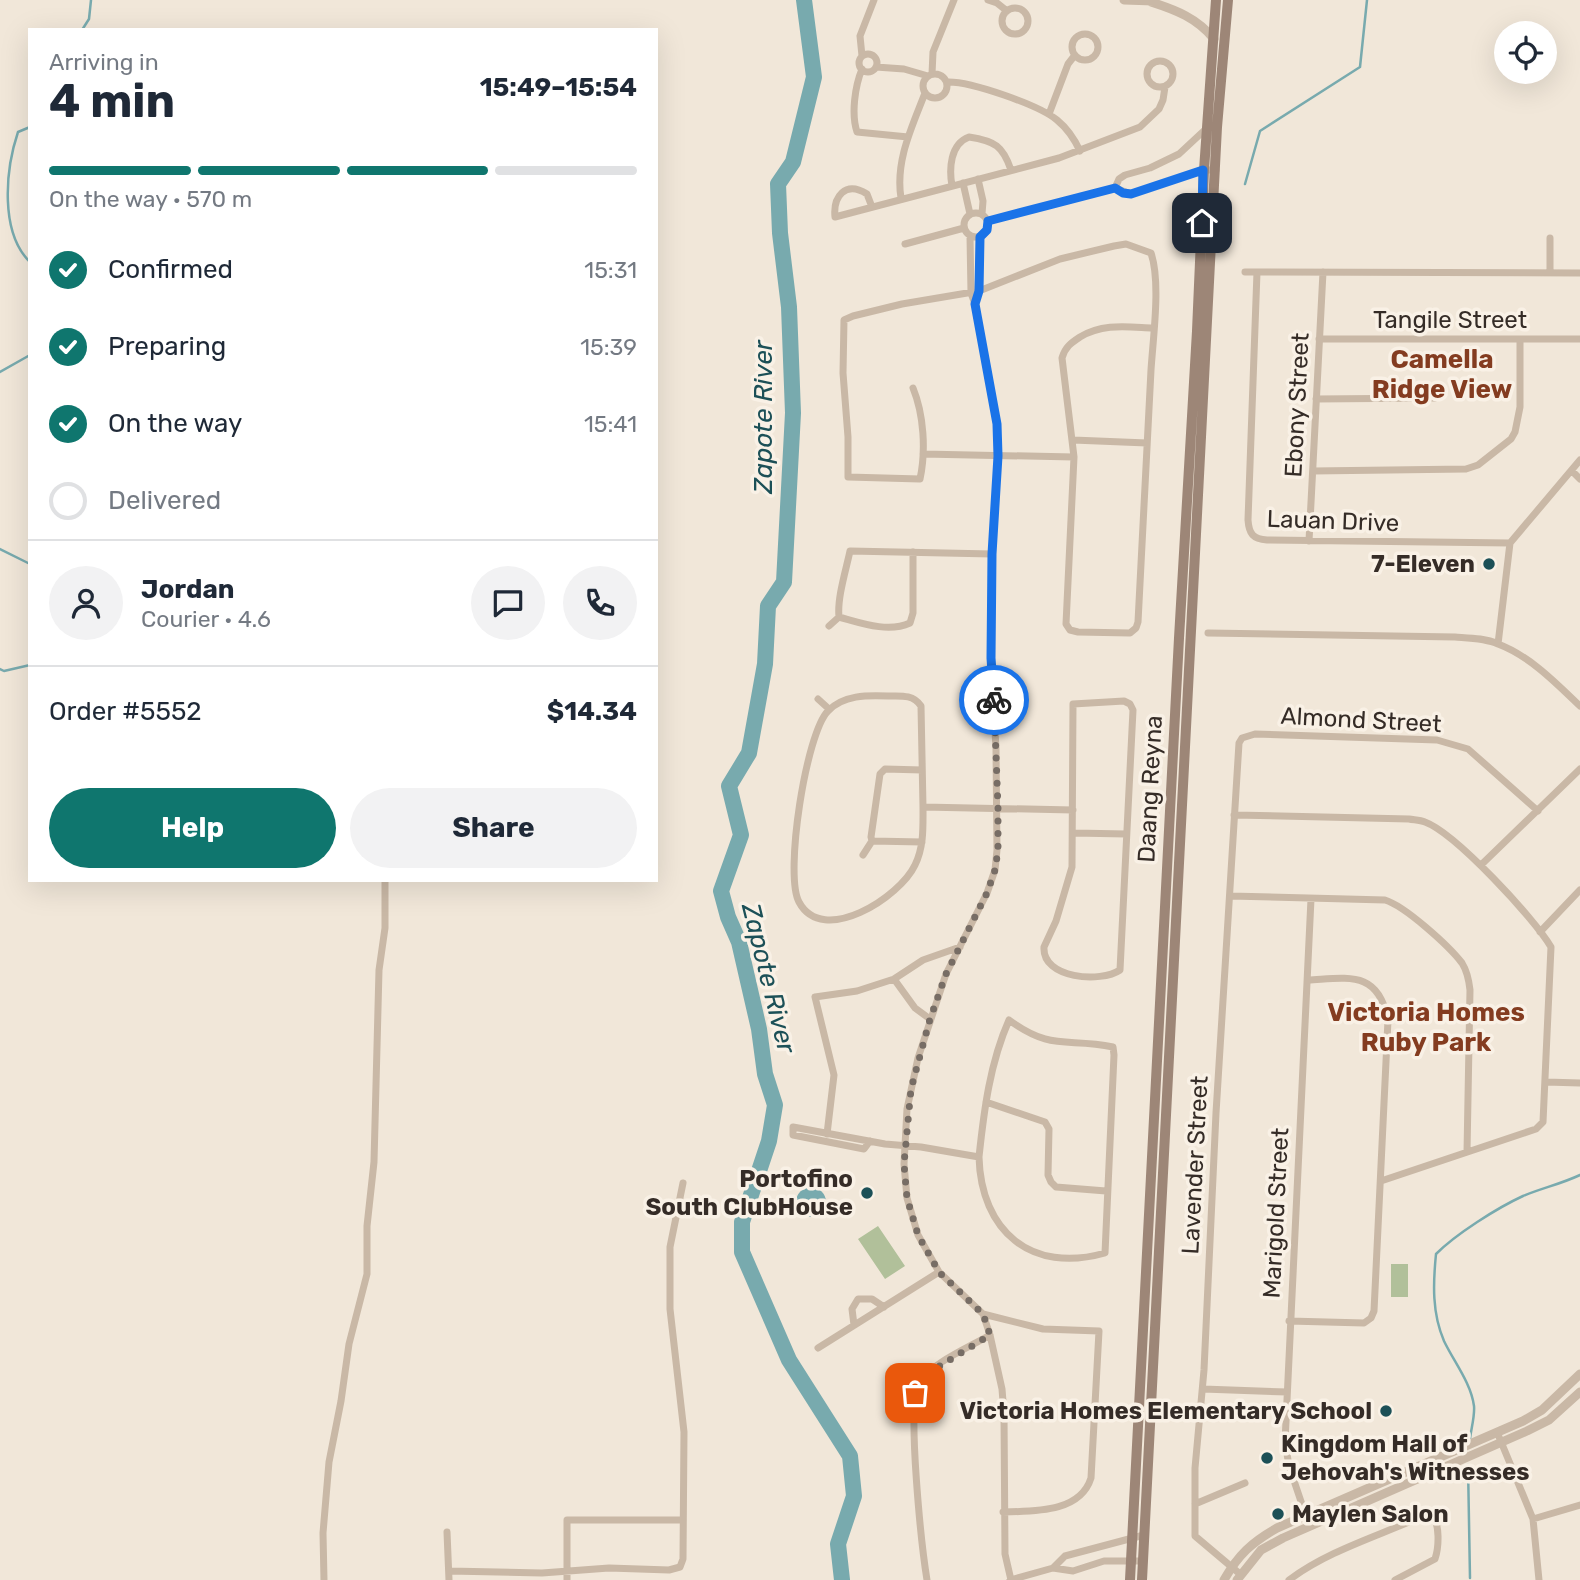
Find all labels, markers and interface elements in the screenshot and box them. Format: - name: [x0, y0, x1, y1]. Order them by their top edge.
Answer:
- map controls: [1494, 21, 1557, 84]
- button: locate: [1494, 21, 1557, 84]
- text: Arriving in: [49, 48, 159, 76]
- text: 15:49–15:54: [480, 72, 637, 103]
- text: 4 min: [49, 74, 175, 129]
- text: On the way · 570 m: [49, 185, 252, 213]
- pin: [1172, 193, 1232, 253]
- icon: home: [1183, 204, 1221, 242]
- icon: check: [49, 251, 87, 289]
- text: Confirmed: [108, 254, 233, 285]
- text: 15:31: [584, 256, 637, 284]
- street label: Tangile Street: [1373, 306, 1527, 334]
- icon: check: [49, 328, 87, 366]
- text: Preparing: [108, 331, 226, 362]
- street label: Ebony Street: [1279, 332, 1315, 478]
- text: 15:39: [580, 333, 637, 361]
- water label: Zapote River: [748, 339, 779, 495]
- district label: Camella Ridge View: [1372, 344, 1513, 405]
- icon: check: [49, 405, 87, 443]
- text: On the way: [108, 408, 242, 439]
- text: 15:41: [584, 410, 637, 438]
- text: Delivered: [108, 485, 221, 516]
- street label: Lauan Drive: [1266, 505, 1400, 537]
- place label: 7-Eleven: [1371, 550, 1475, 578]
- marker: 7-Eleven: [1481, 556, 1497, 572]
- button: person: [49, 566, 123, 640]
- button: chat: [471, 566, 545, 640]
- button: phone: [563, 566, 637, 640]
- text: Jordan: [141, 574, 234, 605]
- text: Courier · 4.6: [141, 605, 271, 633]
- courier: [959, 665, 1029, 735]
- icon: bike: [975, 681, 1013, 719]
- text: Order #5552: [49, 696, 202, 727]
- text: $14.34: [547, 696, 637, 727]
- street label: Almond Street: [1280, 702, 1442, 738]
- street label: Daang Reyna: [1132, 715, 1168, 863]
- button: Help: [49, 788, 336, 868]
- button: Share: [350, 788, 637, 868]
- water label: Zapote River: [735, 899, 802, 1057]
- district label: Victoria Homes Ruby Park: [1327, 997, 1525, 1058]
- street label: Lavender Street: [1176, 1075, 1214, 1255]
- street label: Marigold Street: [1258, 1127, 1294, 1299]
- place label: Portofino South ClubHouse: [645, 1165, 853, 1221]
- marker: Portofino South ClubHouse: [859, 1185, 875, 1201]
- pin: [885, 1363, 945, 1423]
- icon: bag: [896, 1374, 934, 1412]
- place label: Victoria Homes Elementary School: [960, 1397, 1372, 1425]
- marker: Victoria Homes Elementary School: [1378, 1403, 1394, 1419]
- place label: Kingdom Hall of Jehovah's Witnesses: [1281, 1430, 1529, 1486]
- marker: Kingdom Hall of Jehovah's Witnesses: [1259, 1450, 1275, 1466]
- place label: Maylen Salon: [1292, 1500, 1449, 1528]
- marker: Maylen Salon: [1270, 1506, 1286, 1522]

